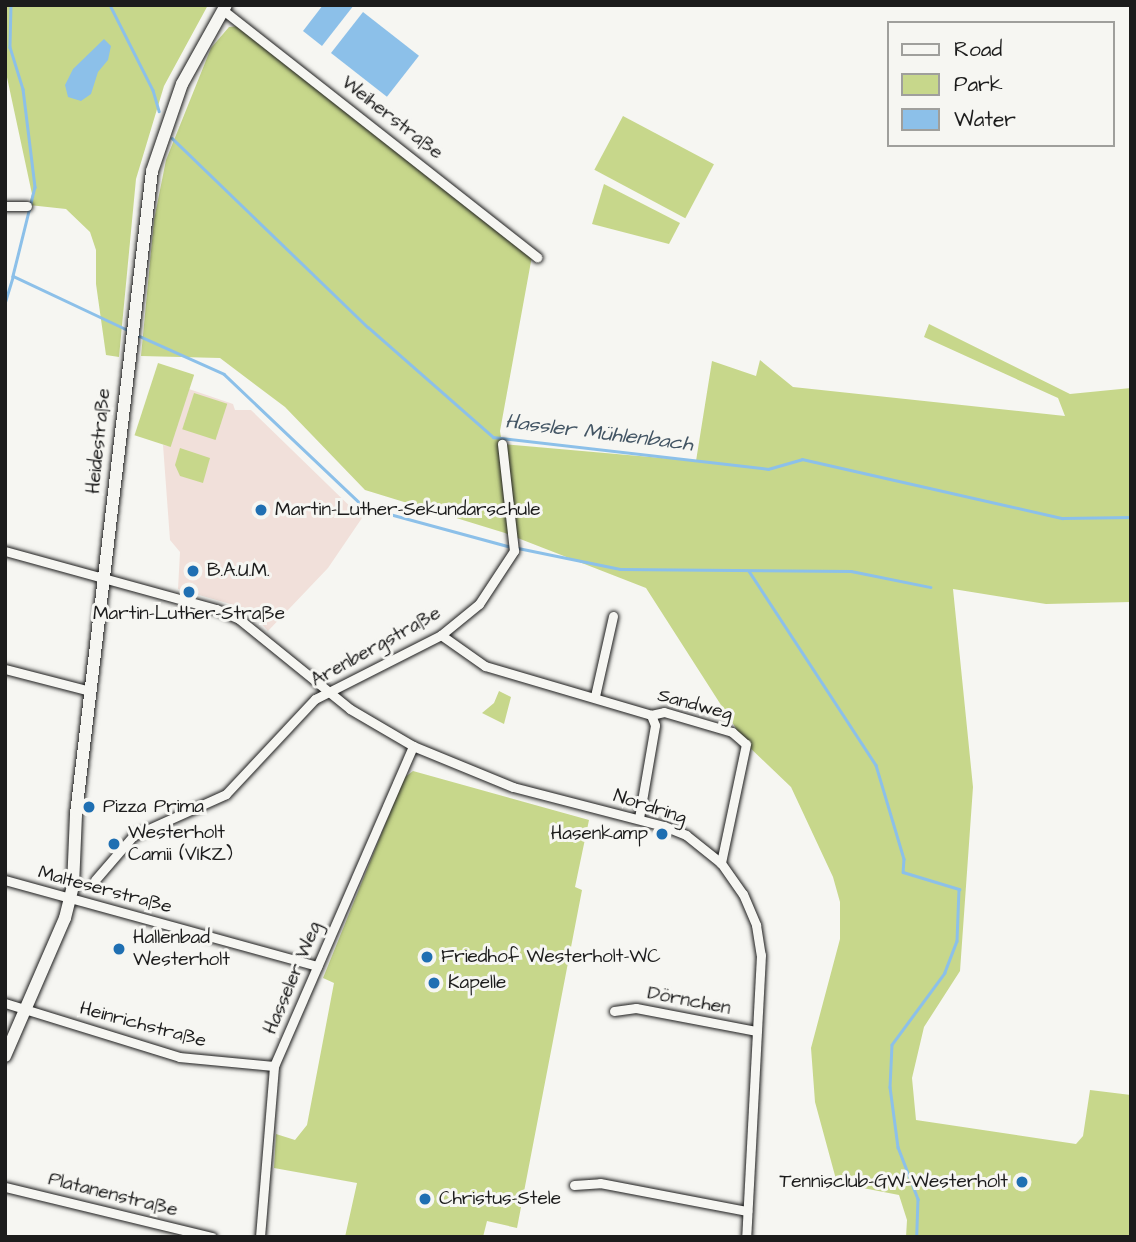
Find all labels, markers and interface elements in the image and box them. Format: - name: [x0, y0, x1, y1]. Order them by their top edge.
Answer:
- legend: [888, 21, 1115, 147]
- text: Road: [954, 35, 1002, 64]
- text: Park: [954, 70, 1003, 99]
- street label: Weiherstraße: [337, 71, 447, 165]
- text: Water: [954, 105, 1016, 134]
- street label: Heidestraße: [82, 387, 116, 495]
- water label: Hassler Mühlenbach: [504, 409, 694, 457]
- place label: Martin-Luther-Sekundarschule: [275, 499, 540, 521]
- marker: Martin-Luther-Sekundarschule: [253, 502, 269, 518]
- place label: B.A.U.M.: [207, 560, 270, 582]
- marker: B.A.U.M.: [185, 563, 201, 579]
- marker: Martin-Luther-Straße: [181, 584, 197, 600]
- street label: Arenbergstraße: [307, 602, 445, 692]
- place label: Martin-Luther-Straße: [93, 603, 285, 625]
- street label: Sandweg: [655, 684, 735, 726]
- street label: Nordring: [611, 784, 689, 830]
- place label: Pizza Prima: [103, 796, 204, 818]
- marker: Pizza Prima: [81, 799, 97, 815]
- place label: Westerholt Camii (VIKZ): [128, 822, 233, 866]
- place label: Hasenkamp: [551, 823, 648, 845]
- marker: Hasenkamp: [654, 826, 670, 842]
- marker: Westerholt Camii (VIKZ): [106, 836, 122, 852]
- street label: Malteserstraße: [36, 861, 174, 919]
- street label: Hasseler Weg: [259, 918, 327, 1038]
- place label: Hallenbad Westerholt: [133, 927, 230, 971]
- marker: Hallenbad Westerholt: [111, 941, 127, 957]
- place label: Friedhof Westerholt-WC: [441, 946, 661, 968]
- marker: Friedhof Westerholt-WC: [419, 949, 435, 965]
- place label: Kapelle: [448, 972, 506, 994]
- marker: Kapelle: [426, 975, 442, 991]
- street label: Dörnchen: [645, 982, 733, 1020]
- street label: Heinrichstraße: [77, 997, 209, 1053]
- street label: Platanenstraße: [46, 1168, 180, 1222]
- place label: Tennisclub-GW-Westerholt: [779, 1171, 1008, 1193]
- marker: Tennisclub-GW-Westerholt: [1014, 1174, 1030, 1190]
- place label: Christus-Stele: [439, 1188, 561, 1210]
- marker: Christus-Stele: [417, 1191, 433, 1207]

